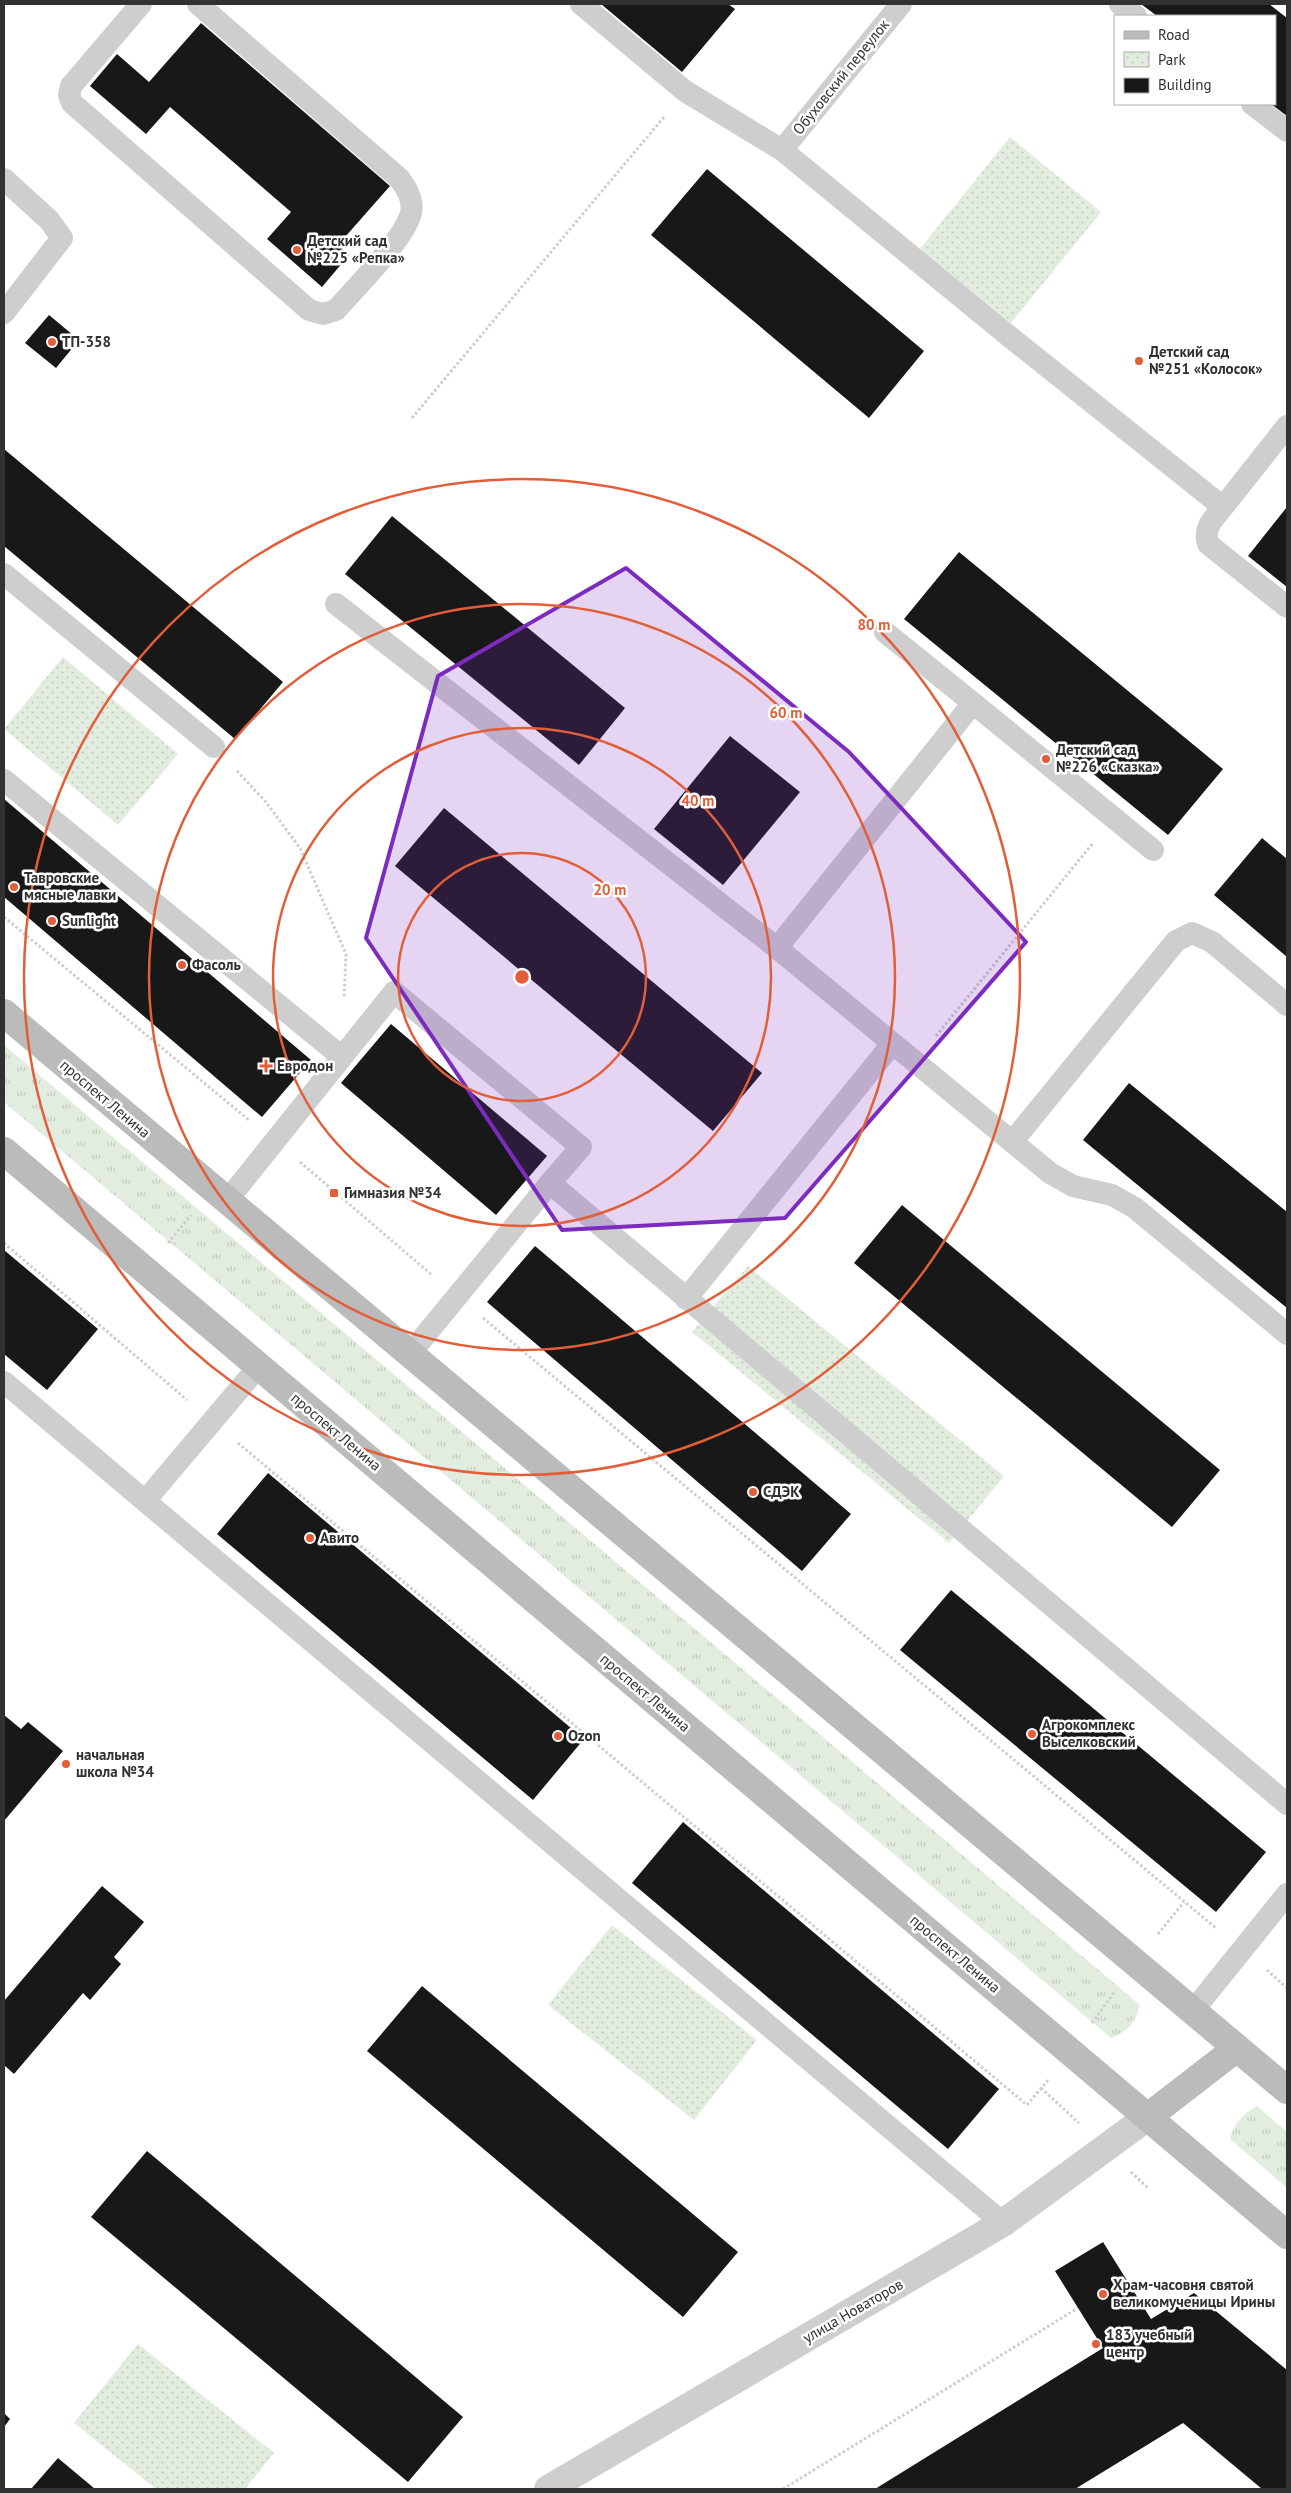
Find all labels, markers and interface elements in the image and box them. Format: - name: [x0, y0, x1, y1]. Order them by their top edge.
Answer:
- street label: Обуховский переулок: [788, 15, 893, 138]
- legend: [1114, 15, 1276, 105]
- text: Road: [1158, 25, 1190, 44]
- text: Park: [1158, 50, 1186, 69]
- text: Building: [1158, 75, 1212, 94]
- place label: Детский сад №225 «Репка»: [307, 231, 405, 267]
- marker: Детский сад №225 «Репка»: [291, 244, 303, 256]
- place label: ТП-358: [62, 332, 111, 351]
- marker: ТП-358: [46, 336, 58, 348]
- place label: Детский сад №251 «Колосок»: [1149, 342, 1263, 378]
- marker: Детский сад №251 «Колосок»: [1133, 355, 1145, 367]
- text: 80 m: [858, 615, 890, 634]
- text: 60 m: [770, 703, 802, 722]
- place label: Детский сад №226 «Сказка»: [1056, 740, 1160, 776]
- marker: Детский сад №226 «Сказка»: [1040, 753, 1052, 765]
- text: 40 m: [682, 791, 714, 810]
- place label: Тавровские мясные лавки: [24, 868, 116, 904]
- text: 20 m: [594, 880, 626, 899]
- marker: Тавровские мясные лавки: [8, 881, 20, 893]
- place label: Sunlight: [62, 911, 117, 930]
- marker: Sunlight: [46, 915, 58, 927]
- place label: Фасоль: [192, 955, 241, 974]
- marker: Фасоль: [176, 959, 188, 971]
- centre of rings: [513, 968, 531, 986]
- street label: проспект Ленина: [56, 1055, 154, 1142]
- place label: Евродон: [277, 1056, 333, 1075]
- marker: Евродон: [259, 1059, 273, 1073]
- place label: Гимназия №34: [344, 1183, 442, 1202]
- marker: Гимназия №34: [328, 1187, 340, 1199]
- street label: проспект Ленина: [287, 1388, 385, 1475]
- place label: СДЭК: [763, 1482, 800, 1501]
- marker: СДЭК: [747, 1486, 759, 1498]
- place label: Авито: [320, 1528, 359, 1547]
- marker: Авито: [304, 1532, 316, 1544]
- street label: проспект Ленина: [596, 1649, 694, 1736]
- place label: Агрокомплекс Выселковский: [1042, 1715, 1136, 1751]
- place label: Ozon: [568, 1726, 601, 1745]
- marker: Агрокомплекс Выселковский: [1026, 1728, 1038, 1740]
- marker: Ozon: [552, 1730, 564, 1742]
- place label: начальная школа №34: [76, 1745, 154, 1781]
- marker: начальная школа №34: [60, 1758, 72, 1770]
- street label: проспект Ленина: [906, 1910, 1004, 1997]
- street label: улица Новаторов: [799, 2274, 906, 2347]
- place label: Храм-часовня святой великомученицы Ирины: [1113, 2275, 1275, 2311]
- marker: Храм-часовня святой великомученицы Ирины: [1097, 2288, 1109, 2300]
- place label: 183 учебный центр: [1106, 2325, 1192, 2361]
- marker: 183 учебный центр: [1090, 2338, 1102, 2350]

